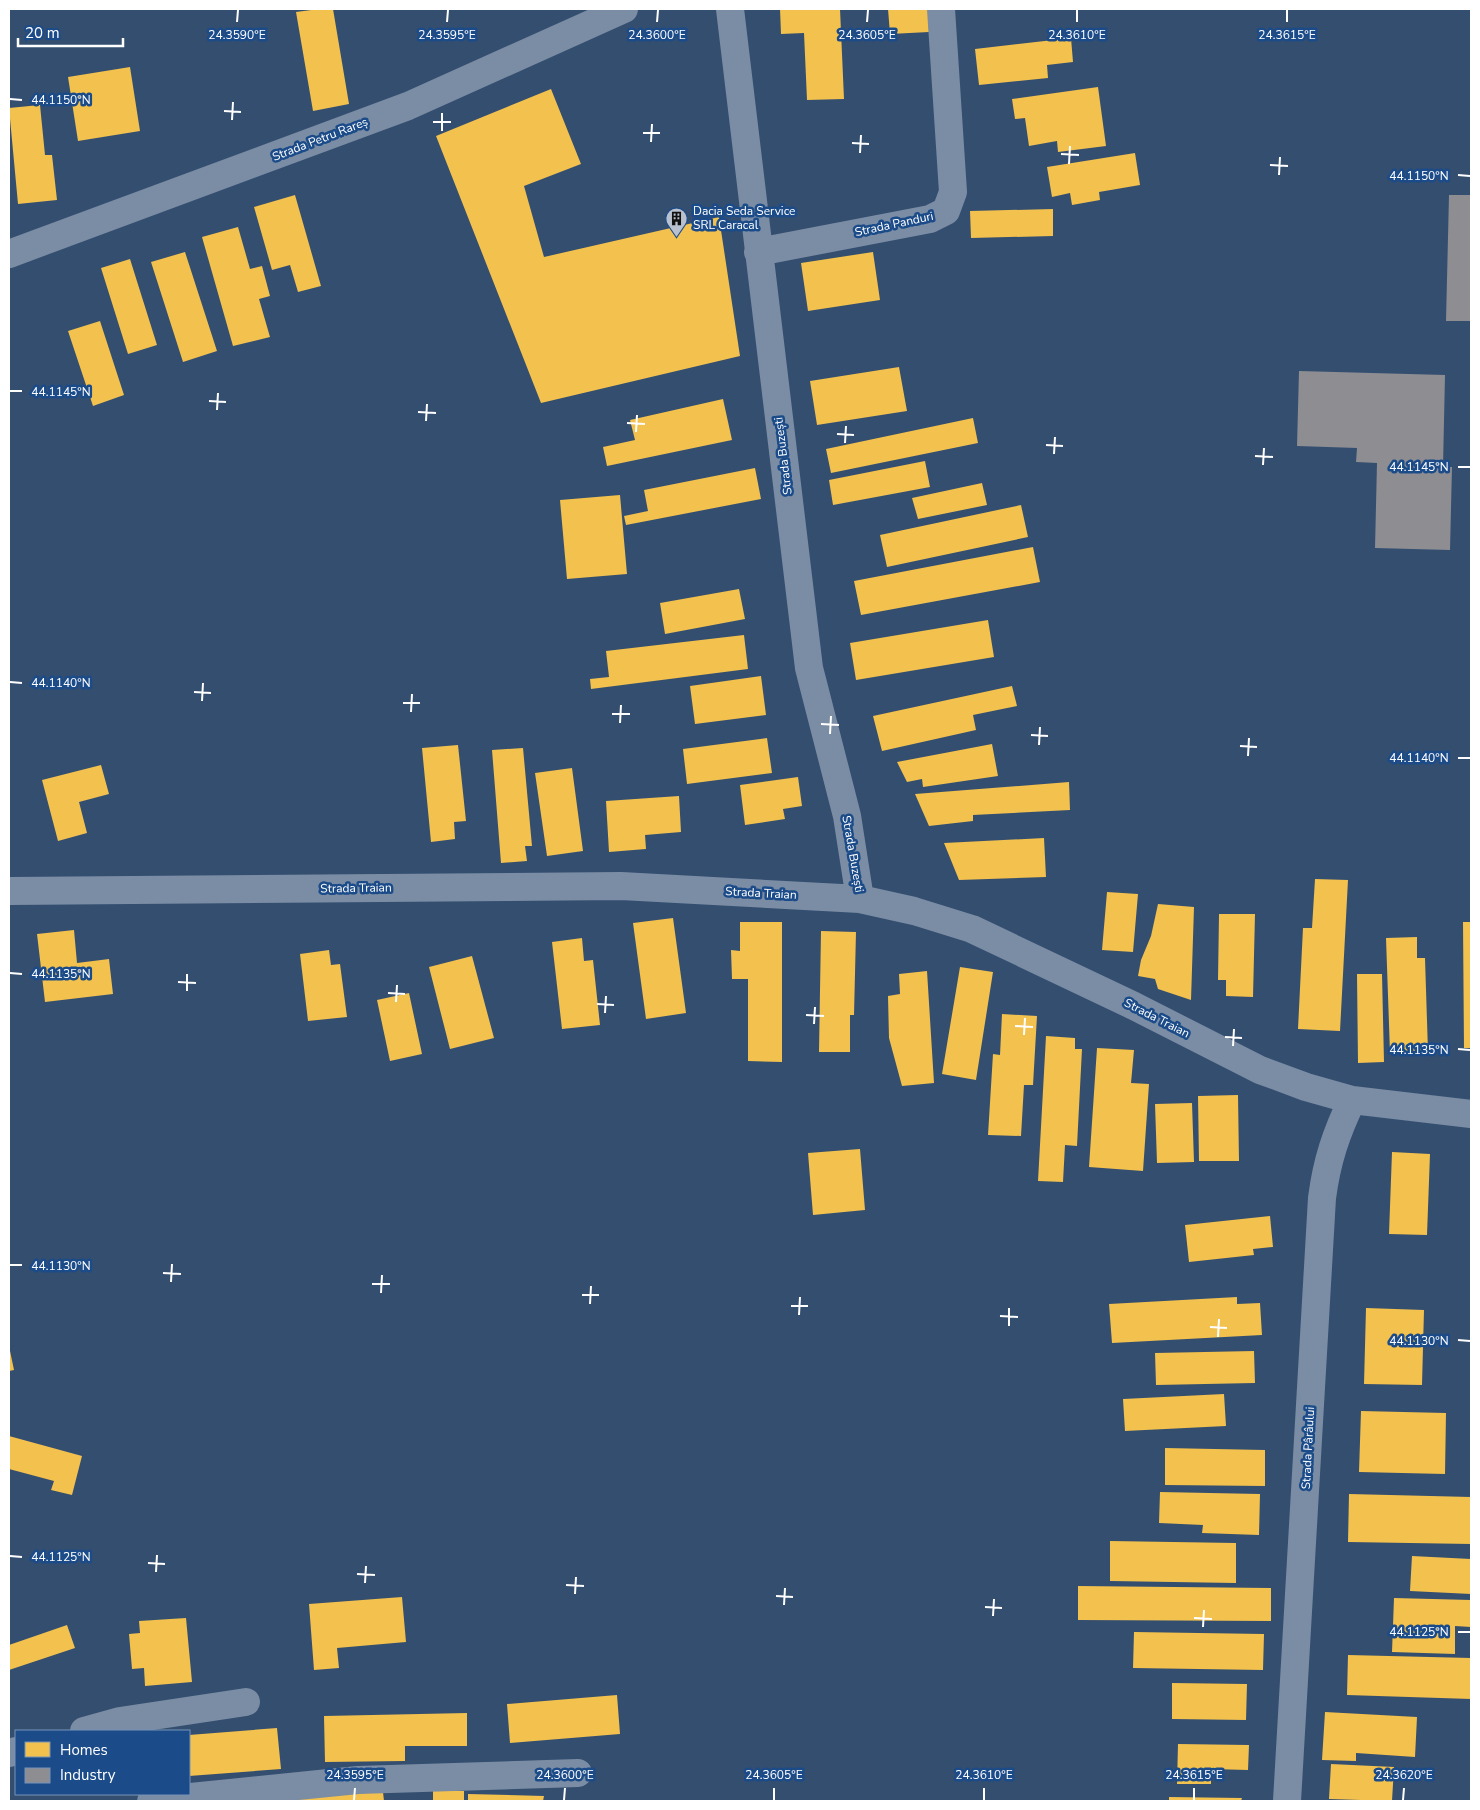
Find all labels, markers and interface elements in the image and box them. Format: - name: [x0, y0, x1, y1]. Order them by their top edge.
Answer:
- scale bar: [18, 15, 122, 47]
- text: 20 m: [25, 23, 60, 43]
- text: 24.3590°E: [208, 27, 266, 43]
- text: 24.3595°E: [418, 27, 476, 43]
- text: 24.3600°E: [628, 27, 686, 43]
- text: 24.3605°E: [838, 27, 896, 43]
- text: 24.3610°E: [1048, 27, 1106, 43]
- text: 24.3615°E: [1258, 27, 1316, 43]
- text: 44.1150°N: [31, 92, 91, 108]
- street label: Strada Petru Rareș: [270, 113, 370, 165]
- text: 44.1150°N: [1389, 168, 1449, 184]
- place label: Dacia Seda Service SRL Caracal: [693, 203, 795, 233]
- building icon: Dacia Seda Service SRL Caracal: [665, 206, 689, 237]
- street label: Strada Panduri: [853, 208, 935, 240]
- text: 44.1145°N: [31, 384, 91, 400]
- street label: Strada Buzești: [770, 416, 796, 496]
- text: 44.1145°N: [1389, 459, 1449, 475]
- text: 44.1140°N: [31, 675, 91, 691]
- text: 44.1140°N: [1389, 750, 1449, 766]
- street label: Strada Buzești: [838, 814, 868, 894]
- street label: Strada Traian: [320, 879, 392, 897]
- street label: Strada Traian: [725, 883, 797, 903]
- text: 44.1135°N: [31, 966, 91, 982]
- street label: Strada Traian: [1122, 995, 1192, 1041]
- text: 44.1135°N: [1389, 1042, 1449, 1058]
- text: 44.1130°N: [31, 1258, 91, 1274]
- text: 44.1130°N: [1389, 1333, 1449, 1349]
- street label: Strada Pârâului: [1298, 1406, 1318, 1490]
- text: 44.1125°N: [31, 1549, 91, 1565]
- text: 44.1125°N: [1389, 1624, 1449, 1640]
- legend: [15, 1730, 190, 1795]
- text: Homes: [60, 1740, 108, 1760]
- text: Industry: [60, 1765, 116, 1785]
- text: 24.3595°E: [326, 1767, 384, 1783]
- text: 24.3600°E: [536, 1767, 594, 1783]
- text: 24.3605°E: [745, 1767, 803, 1783]
- text: 24.3610°E: [955, 1767, 1013, 1783]
- text: 24.3615°E: [1165, 1767, 1223, 1783]
- text: 24.3620°E: [1375, 1767, 1433, 1783]

